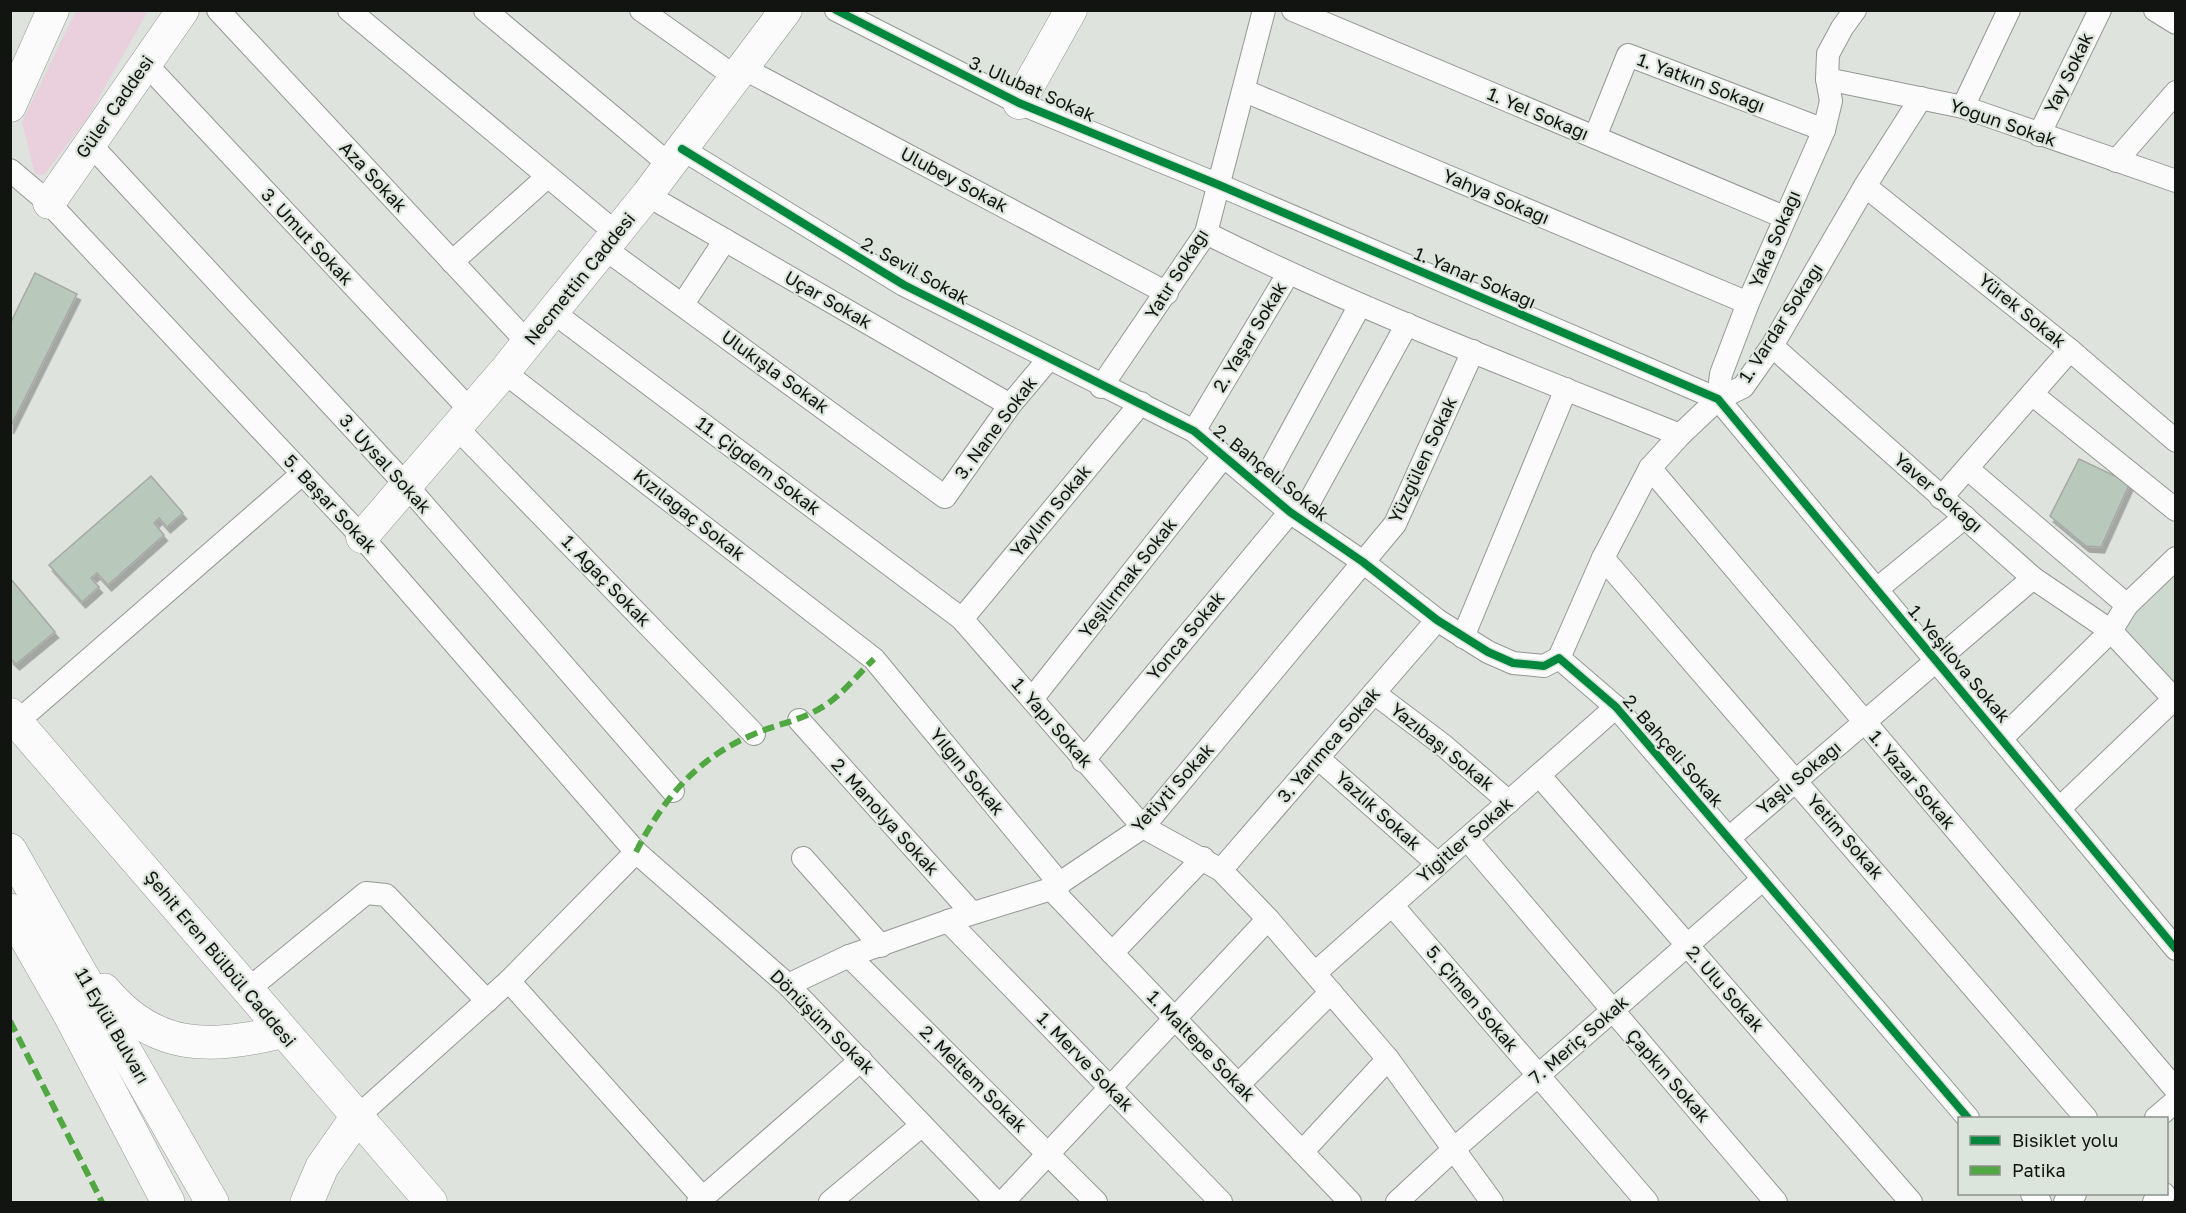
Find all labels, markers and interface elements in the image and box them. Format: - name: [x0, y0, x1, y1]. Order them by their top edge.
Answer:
- street label: Yay Sokak: [2039, 29, 2097, 117]
- street label: 1. Yatkın Sokağı: [1634, 48, 1768, 116]
- street label: 3. Ulubat Sokak: [966, 50, 1099, 126]
- street label: Güler Caddesi: [71, 51, 158, 162]
- street label: 1. Yel Sokağı: [1484, 82, 1592, 144]
- street label: Yoğun Sokak: [1947, 94, 2059, 151]
- street label: Aza Sokak: [335, 136, 412, 216]
- street label: Ulubey Sokak: [897, 142, 1012, 217]
- street label: Yahya Sokağı: [1440, 164, 1553, 228]
- street label: 3. Umut Sokak: [257, 183, 358, 289]
- street label: Yaka Sokağı: [1744, 187, 1804, 290]
- street label: Necmettin Caddesi: [519, 208, 639, 349]
- street label: Yatır Sokağı: [1140, 224, 1213, 323]
- street label: 2. Sevil Sokak: [858, 231, 973, 309]
- street label: 1. Yanar Sokağı: [1411, 242, 1540, 313]
- street label: 1. Vardar Sokağı: [1733, 259, 1827, 386]
- street label: Uçar Sokak: [781, 265, 876, 333]
- street label: Yürek Sokak: [1975, 268, 2071, 352]
- street label: 2. Yaşar Sokak: [1208, 277, 1291, 396]
- street label: Ulukışla Sokak: [718, 325, 834, 418]
- street label: 3. Nane Sokak: [949, 372, 1041, 483]
- street label: Yüzgülen Sokak: [1383, 393, 1461, 526]
- street label: 3. Uysal Sokak: [335, 409, 436, 518]
- street label: 11. Çiğdem Sokak: [692, 411, 825, 519]
- street label: 2. Bahçeli Sokak: [1210, 419, 1334, 525]
- street label: Yaver Sokağı: [1890, 448, 1987, 537]
- street label: 5. Başar Sokak: [280, 450, 382, 557]
- street label: Yaylım Sokak: [1005, 460, 1095, 561]
- street label: Kızılağaç Sokak: [629, 464, 750, 565]
- street label: Yeşilırmak Sokak: [1074, 513, 1181, 642]
- street label: 1. Ağaç Sokak: [558, 530, 656, 631]
- street label: Yonca Sokak: [1142, 587, 1229, 684]
- street label: 1. Yeşilova Sokak: [1904, 600, 2015, 727]
- street label: 1. Yapı Sokak: [1008, 673, 1098, 772]
- street label: 3. Yarımca Sokak: [1272, 682, 1384, 807]
- street label: 2. Bahçeli Sokak: [1619, 690, 1729, 811]
- street label: Yazıbaşı Sokak: [1386, 698, 1499, 795]
- street label: Yılgın Sokak: [926, 723, 1010, 820]
- street label: 1. Yazar Sokak: [1865, 725, 1961, 833]
- street label: Yaşlı Sokağı: [1752, 736, 1845, 819]
- street label: Yetiyti Sokak: [1126, 738, 1218, 836]
- street label: 2. Manolya Sokak: [827, 753, 944, 879]
- street label: Yazlık Sokak: [1331, 766, 1426, 854]
- street label: Yetim Sokak: [1803, 789, 1889, 883]
- street label: Yiğitler Sokak: [1412, 792, 1517, 887]
- street label: Şehit Eren Bülbül Caddesi: [140, 866, 301, 1051]
- street label: 5. Çimen Sokak: [1422, 941, 1524, 1056]
- street label: 2. Ulu Sokak: [1682, 941, 1769, 1036]
- street label: 11 Eylül Bulvarı: [71, 964, 155, 1087]
- street label: Dönüşüm Sokak: [766, 964, 880, 1078]
- street label: 1. Maltepe Sokak: [1143, 985, 1260, 1105]
- street label: 7. Meriç Sokak: [1524, 990, 1632, 1088]
- street label: 1. Merve Sokak: [1033, 1007, 1139, 1115]
- street label: 2. Meltem Sokak: [916, 1020, 1032, 1136]
- street label: Çapkın Sokak: [1622, 1024, 1715, 1127]
- legend: [1958, 1117, 2168, 1195]
- text: Bisiklet yolu: [2012, 1129, 2118, 1151]
- text: Patika: [2012, 1159, 2066, 1181]

